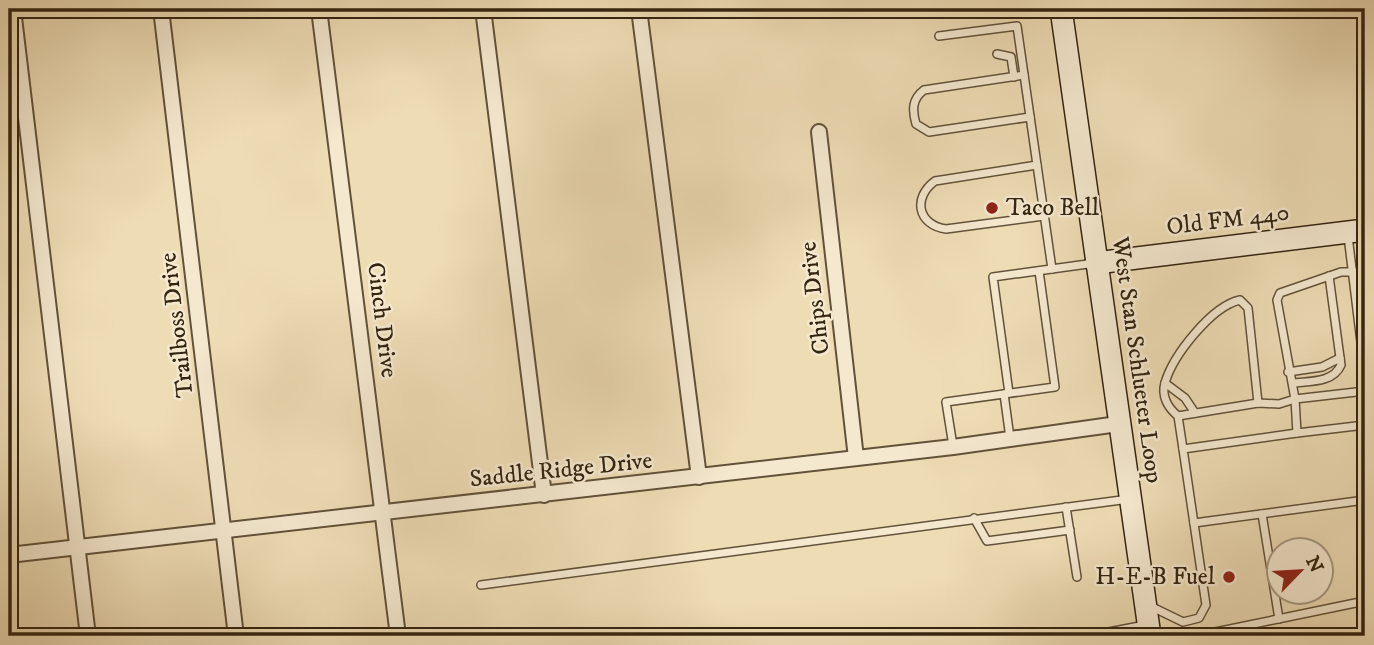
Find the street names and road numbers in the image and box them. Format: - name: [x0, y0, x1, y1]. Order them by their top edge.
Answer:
- street label: Old FM 440: [1165, 198, 1291, 242]
- street label: West Stan Schlueter Loop: [1105, 234, 1169, 485]
- street label: Chips Drive: [793, 240, 837, 356]
- street label: Trailboss Drive: [153, 251, 201, 399]
- street label: Cinch Drive: [360, 261, 404, 379]
- street label: Saddle Ridge Drive: [468, 445, 654, 494]

